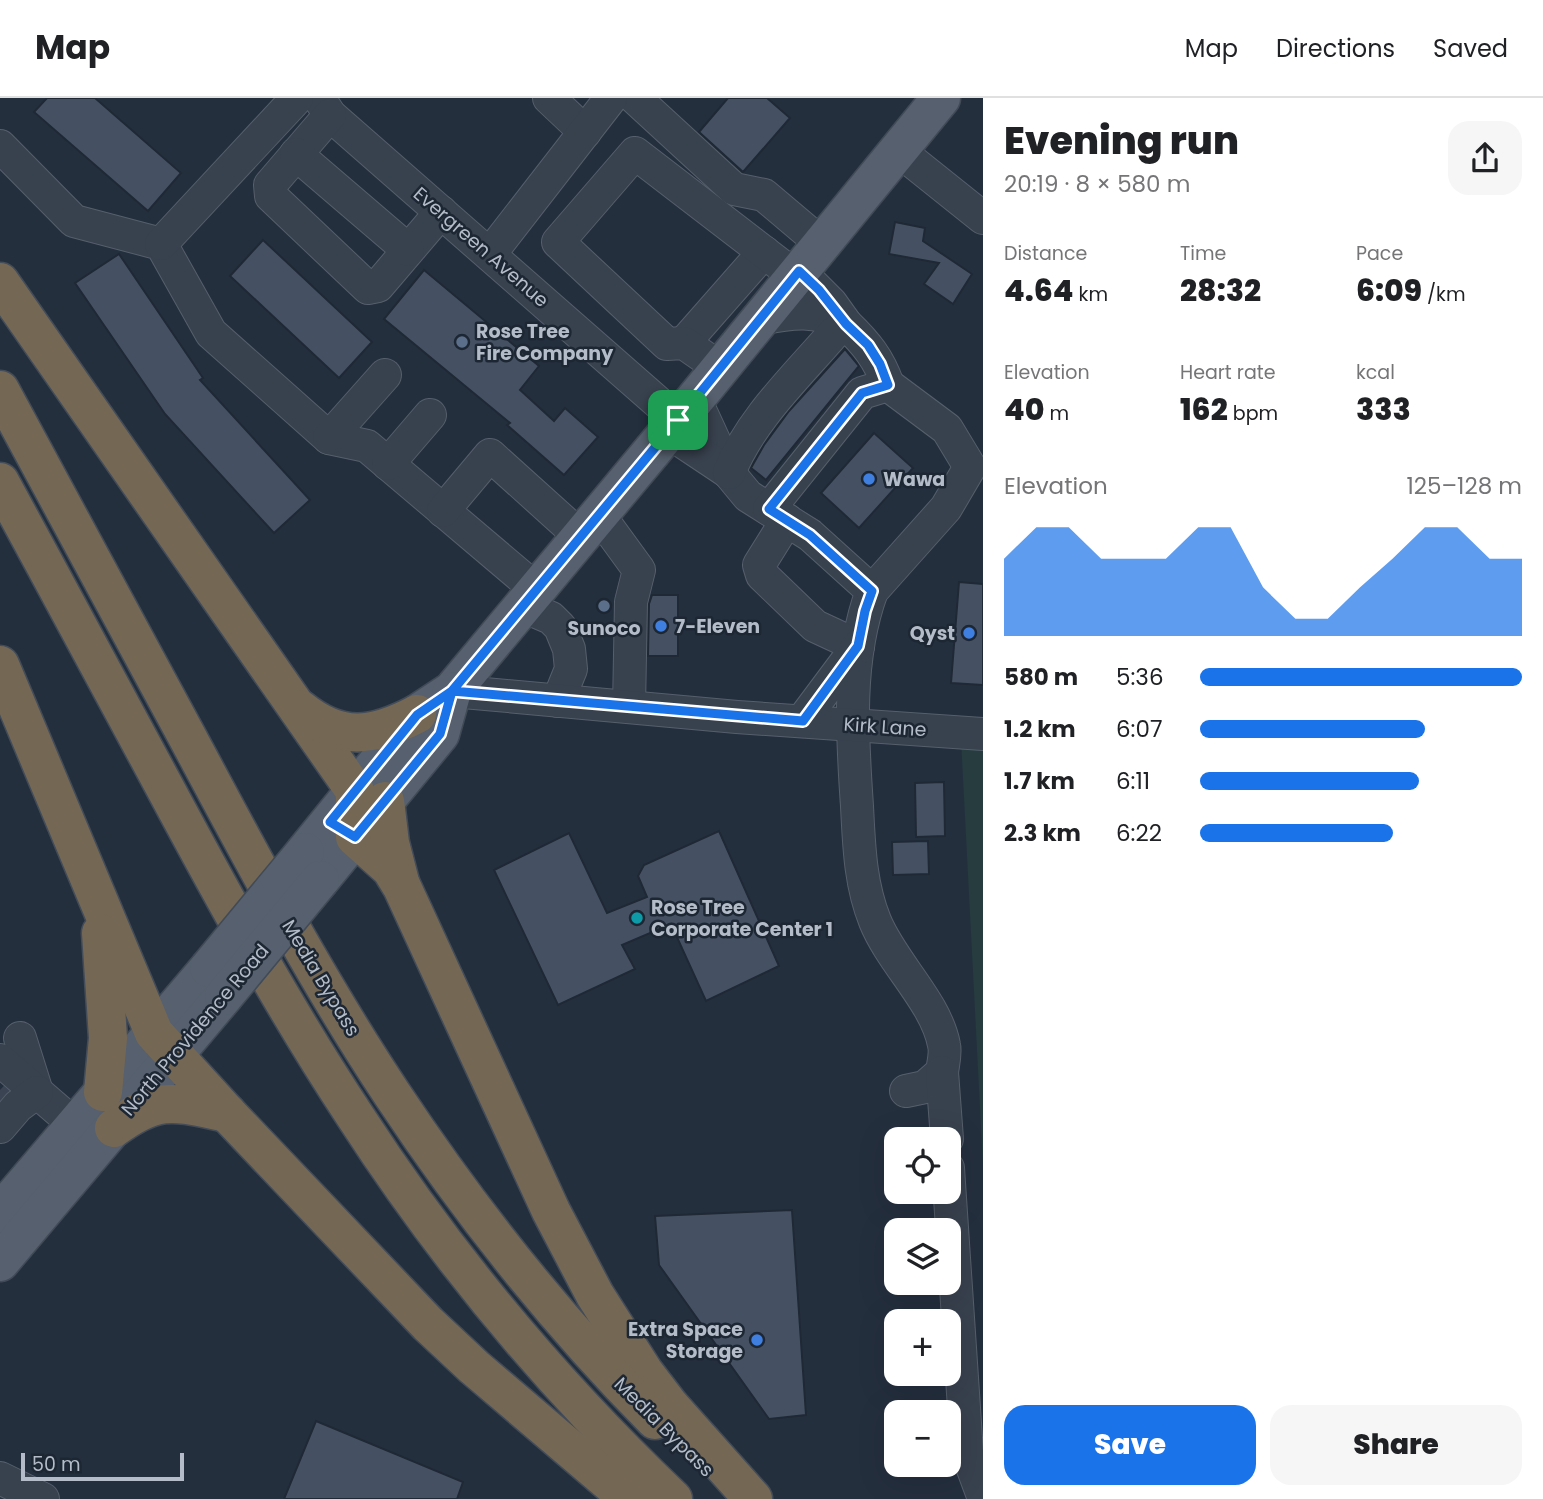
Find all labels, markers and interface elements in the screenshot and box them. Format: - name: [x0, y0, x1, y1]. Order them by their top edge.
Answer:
- text: Map: [35, 24, 110, 71]
- text: Map: [1185, 32, 1238, 65]
- text: Directions: [1276, 32, 1395, 65]
- text: Saved: [1433, 32, 1508, 65]
- text: Evening run: [1004, 114, 1239, 167]
- button: share: [1448, 121, 1522, 195]
- text: 20:19 · 8 × 580 m: [1004, 168, 1190, 200]
- street label: Evergreen Avenue: [407, 181, 555, 313]
- text: Distance: [1004, 240, 1087, 267]
- text: Time: [1180, 240, 1226, 267]
- text: Pace: [1356, 240, 1403, 267]
- text: 4.64: [1004, 269, 1074, 312]
- text: 28:32: [1180, 269, 1261, 312]
- text: 6:09: [1356, 269, 1422, 312]
- text: km: [1074, 281, 1108, 308]
- text: /km: [1422, 281, 1465, 308]
- place label: Rose Tree Fire Company: [476, 318, 614, 367]
- marker: Rose Tree Fire Company: [454, 334, 470, 350]
- text: Elevation: [1004, 359, 1090, 386]
- text: Heart rate: [1180, 359, 1275, 386]
- text: kcal: [1356, 359, 1395, 386]
- text: 40: [1004, 388, 1044, 431]
- text: 162: [1180, 388, 1228, 431]
- text: 333: [1356, 388, 1411, 431]
- pin: [648, 390, 708, 450]
- text: m: [1044, 400, 1069, 427]
- text: bpm: [1228, 400, 1278, 427]
- icon: arrive: [659, 401, 697, 439]
- place label: Wawa: [883, 466, 945, 493]
- text: Elevation: [1004, 470, 1108, 502]
- text: 125–128 m: [1406, 470, 1522, 502]
- marker: Wawa: [861, 471, 877, 487]
- marker: Sunoco: [596, 598, 612, 614]
- place label: 7-Eleven: [675, 613, 760, 640]
- place label: Sunoco: [568, 615, 641, 642]
- marker: 7-Eleven: [653, 618, 669, 634]
- place label: Qyst: [910, 620, 955, 647]
- marker: Qyst: [961, 625, 977, 641]
- text: 580 m: [1004, 661, 1078, 693]
- text: 5:36: [1116, 661, 1164, 693]
- street label: Kirk Lane: [843, 711, 927, 743]
- text: 1.2 km: [1004, 713, 1076, 745]
- text: 6:07: [1116, 713, 1163, 745]
- text: 1.7 km: [1004, 765, 1075, 797]
- text: 6:11: [1116, 765, 1150, 797]
- text: 2.3 km: [1004, 817, 1081, 849]
- text: 6:22: [1116, 817, 1162, 849]
- place label: Rose Tree Corporate Center 1: [651, 894, 833, 943]
- marker: Rose Tree Corporate Center 1: [629, 910, 645, 926]
- street label: Media Bypass: [276, 915, 366, 1041]
- street label: North Providence Road: [115, 938, 275, 1122]
- map controls: [884, 1127, 961, 1477]
- button: locate: [884, 1127, 961, 1204]
- button: layers: [884, 1218, 961, 1295]
- button: +: [884, 1309, 961, 1386]
- place label: Extra Space Storage: [628, 1316, 743, 1365]
- marker: Extra Space Storage: [749, 1332, 765, 1348]
- street label: Media Bypass: [608, 1371, 720, 1483]
- button: −: [884, 1400, 961, 1477]
- button: Save: [1004, 1405, 1256, 1485]
- button: Share: [1270, 1405, 1522, 1485]
- scale bar: [21, 1450, 184, 1482]
- text: 50 m: [32, 1451, 81, 1478]

